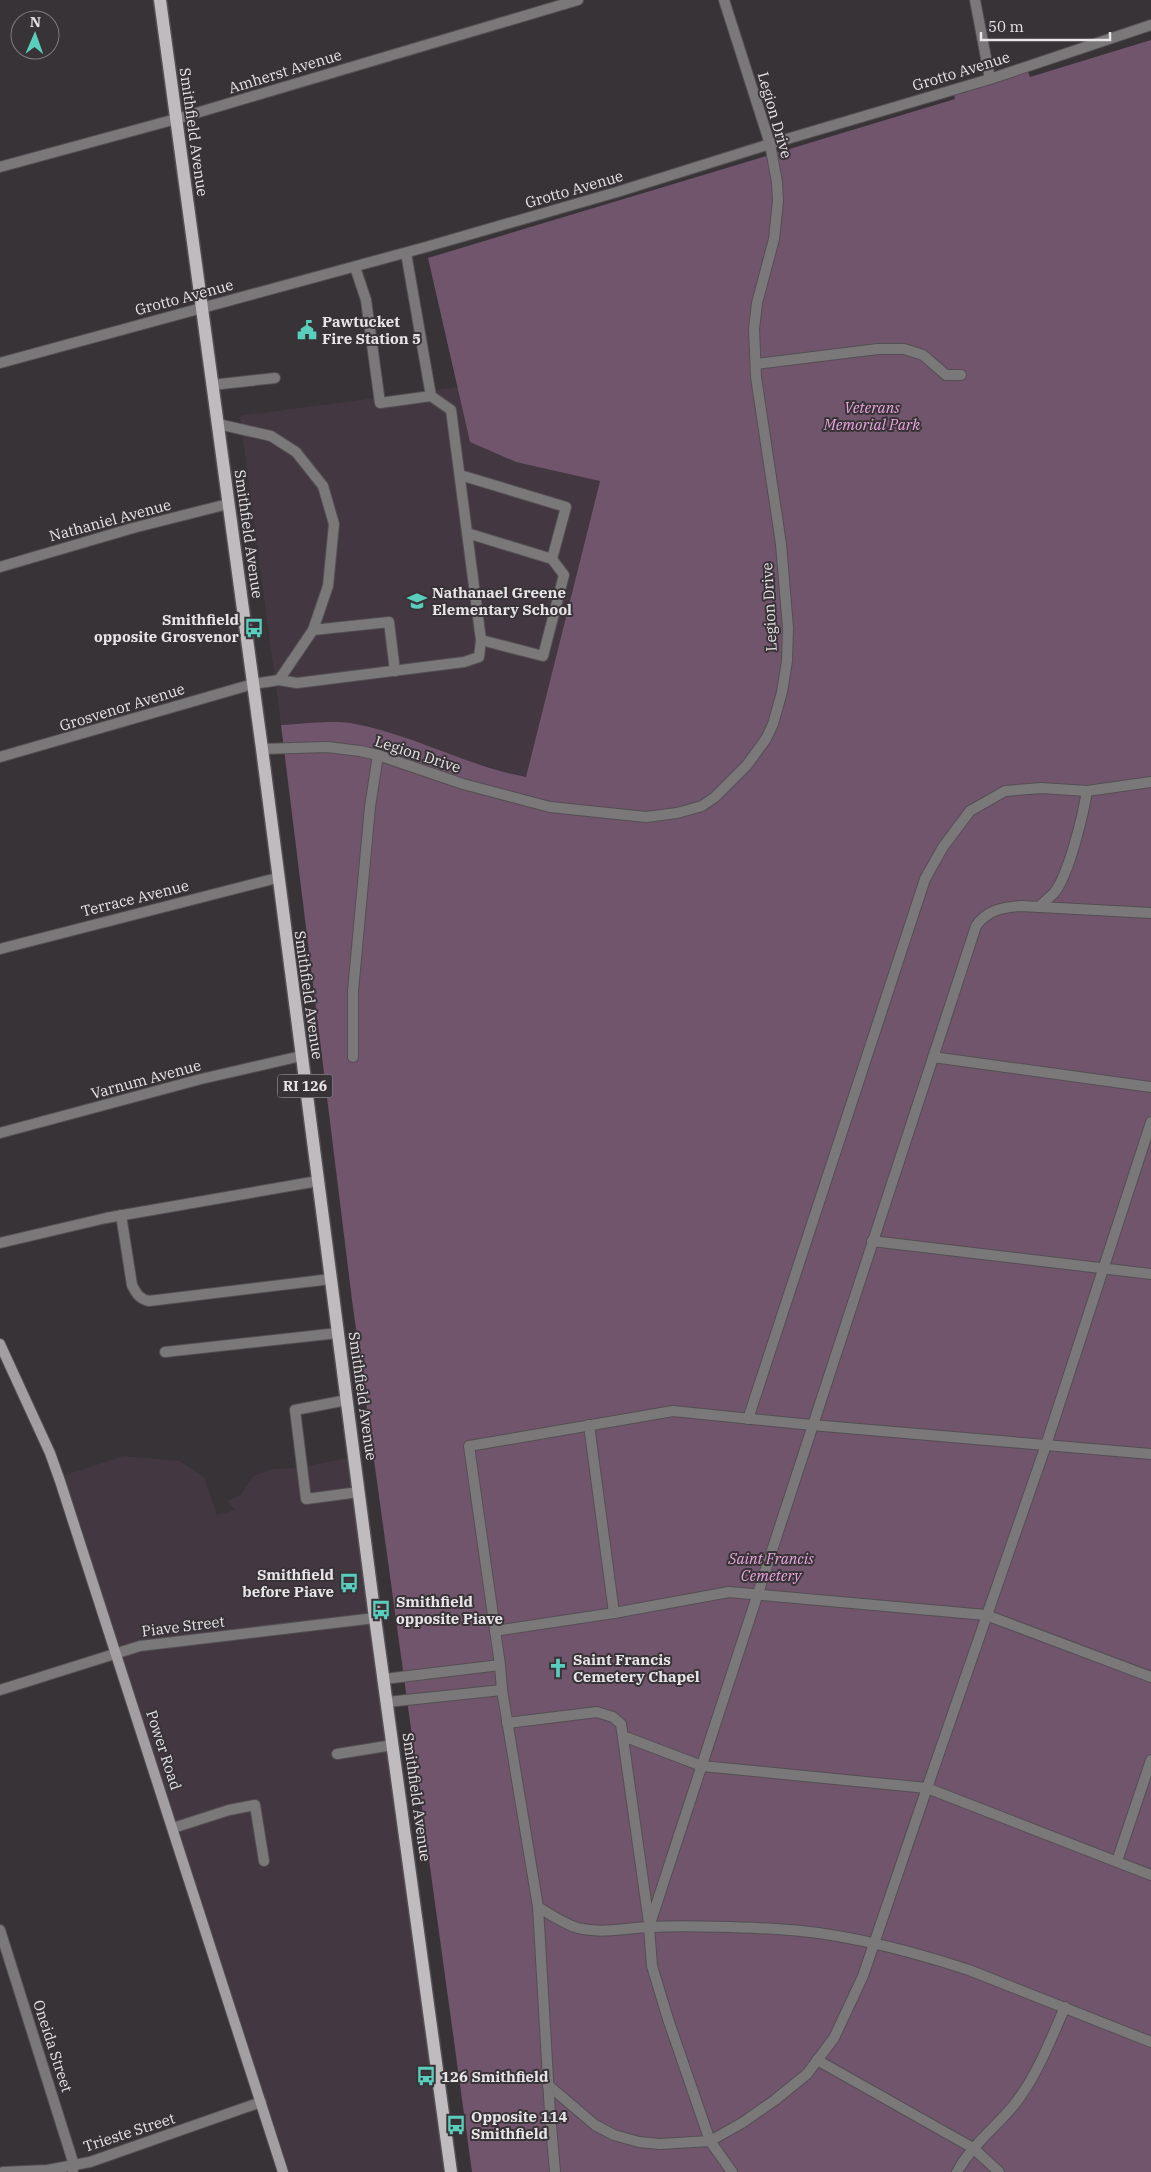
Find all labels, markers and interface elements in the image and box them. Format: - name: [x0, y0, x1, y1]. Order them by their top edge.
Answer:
- north arrow: [10, 10, 60, 60]
- scale bar: [981, 10, 1110, 42]
- text: N: [30, 13, 41, 31]
- text: 50 m: [988, 17, 1024, 36]
- street label: Amherst Avenue: [226, 45, 344, 97]
- street label: Grotto Avenue: [910, 47, 1012, 95]
- street label: Smithfield Avenue: [176, 66, 212, 198]
- street label: Legion Drive: [754, 69, 796, 161]
- street label: Grotto Avenue: [523, 166, 625, 212]
- street label: Grotto Avenue: [133, 275, 235, 319]
- place label: Pawtucket Fire Station 5: [322, 312, 421, 348]
- public building icon: Pawtucket Fire Station 5: [296, 319, 318, 341]
- park label: Veterans Memorial Park: [823, 398, 920, 434]
- street label: Smithfield Avenue: [231, 468, 267, 600]
- street label: Nathaniel Avenue: [47, 495, 173, 545]
- street label: Legion Drive: [757, 562, 781, 652]
- place label: Nathanael Greene Elementary School: [432, 583, 572, 619]
- school or university icon: Nathanael Greene Elementary School: [406, 590, 428, 612]
- place label: Smithfield opposite Grosvenor: [94, 610, 240, 646]
- bus stop icon: Smithfield opposite Grosvenor: [243, 617, 265, 639]
- street label: Grosvenor Avenue: [57, 679, 187, 735]
- street label: Legion Drive: [373, 731, 463, 777]
- street label: Terrace Avenue: [79, 875, 191, 921]
- street label: Smithfield Avenue: [291, 929, 327, 1061]
- street label: Varnum Avenue: [89, 1055, 203, 1103]
- road number: RI 126: [278, 1074, 332, 1098]
- street label: Smithfield Avenue: [345, 1330, 381, 1462]
- park label: Saint Francis Cemetery: [727, 1549, 814, 1585]
- place label: Smithfield before Piave: [242, 1565, 335, 1601]
- bus stop icon: Smithfield before Piave: [338, 1572, 360, 1594]
- place label: Smithfield opposite Piave: [396, 1592, 503, 1628]
- bus stop icon: Smithfield opposite Piave: [370, 1599, 392, 1621]
- street label: Piave Street: [140, 1611, 226, 1641]
- place label: Saint Francis Cemetery Chapel: [573, 1650, 700, 1686]
- church icon: Saint Francis Cemetery Chapel: [547, 1657, 569, 1679]
- street label: Power Road: [142, 1708, 186, 1792]
- street label: Smithfield Avenue: [399, 1731, 435, 1863]
- street label: Oneida Street: [29, 1997, 77, 2095]
- bus stop icon: 126 Smithfield: [415, 2065, 437, 2087]
- place label: 126 Smithfield: [441, 2067, 549, 2086]
- place label: Opposite 114 Smithfield: [471, 2107, 567, 2143]
- street label: Trieste Street: [81, 2108, 177, 2156]
- bus stop icon: Opposite 114 Smithfield: [445, 2114, 467, 2136]

